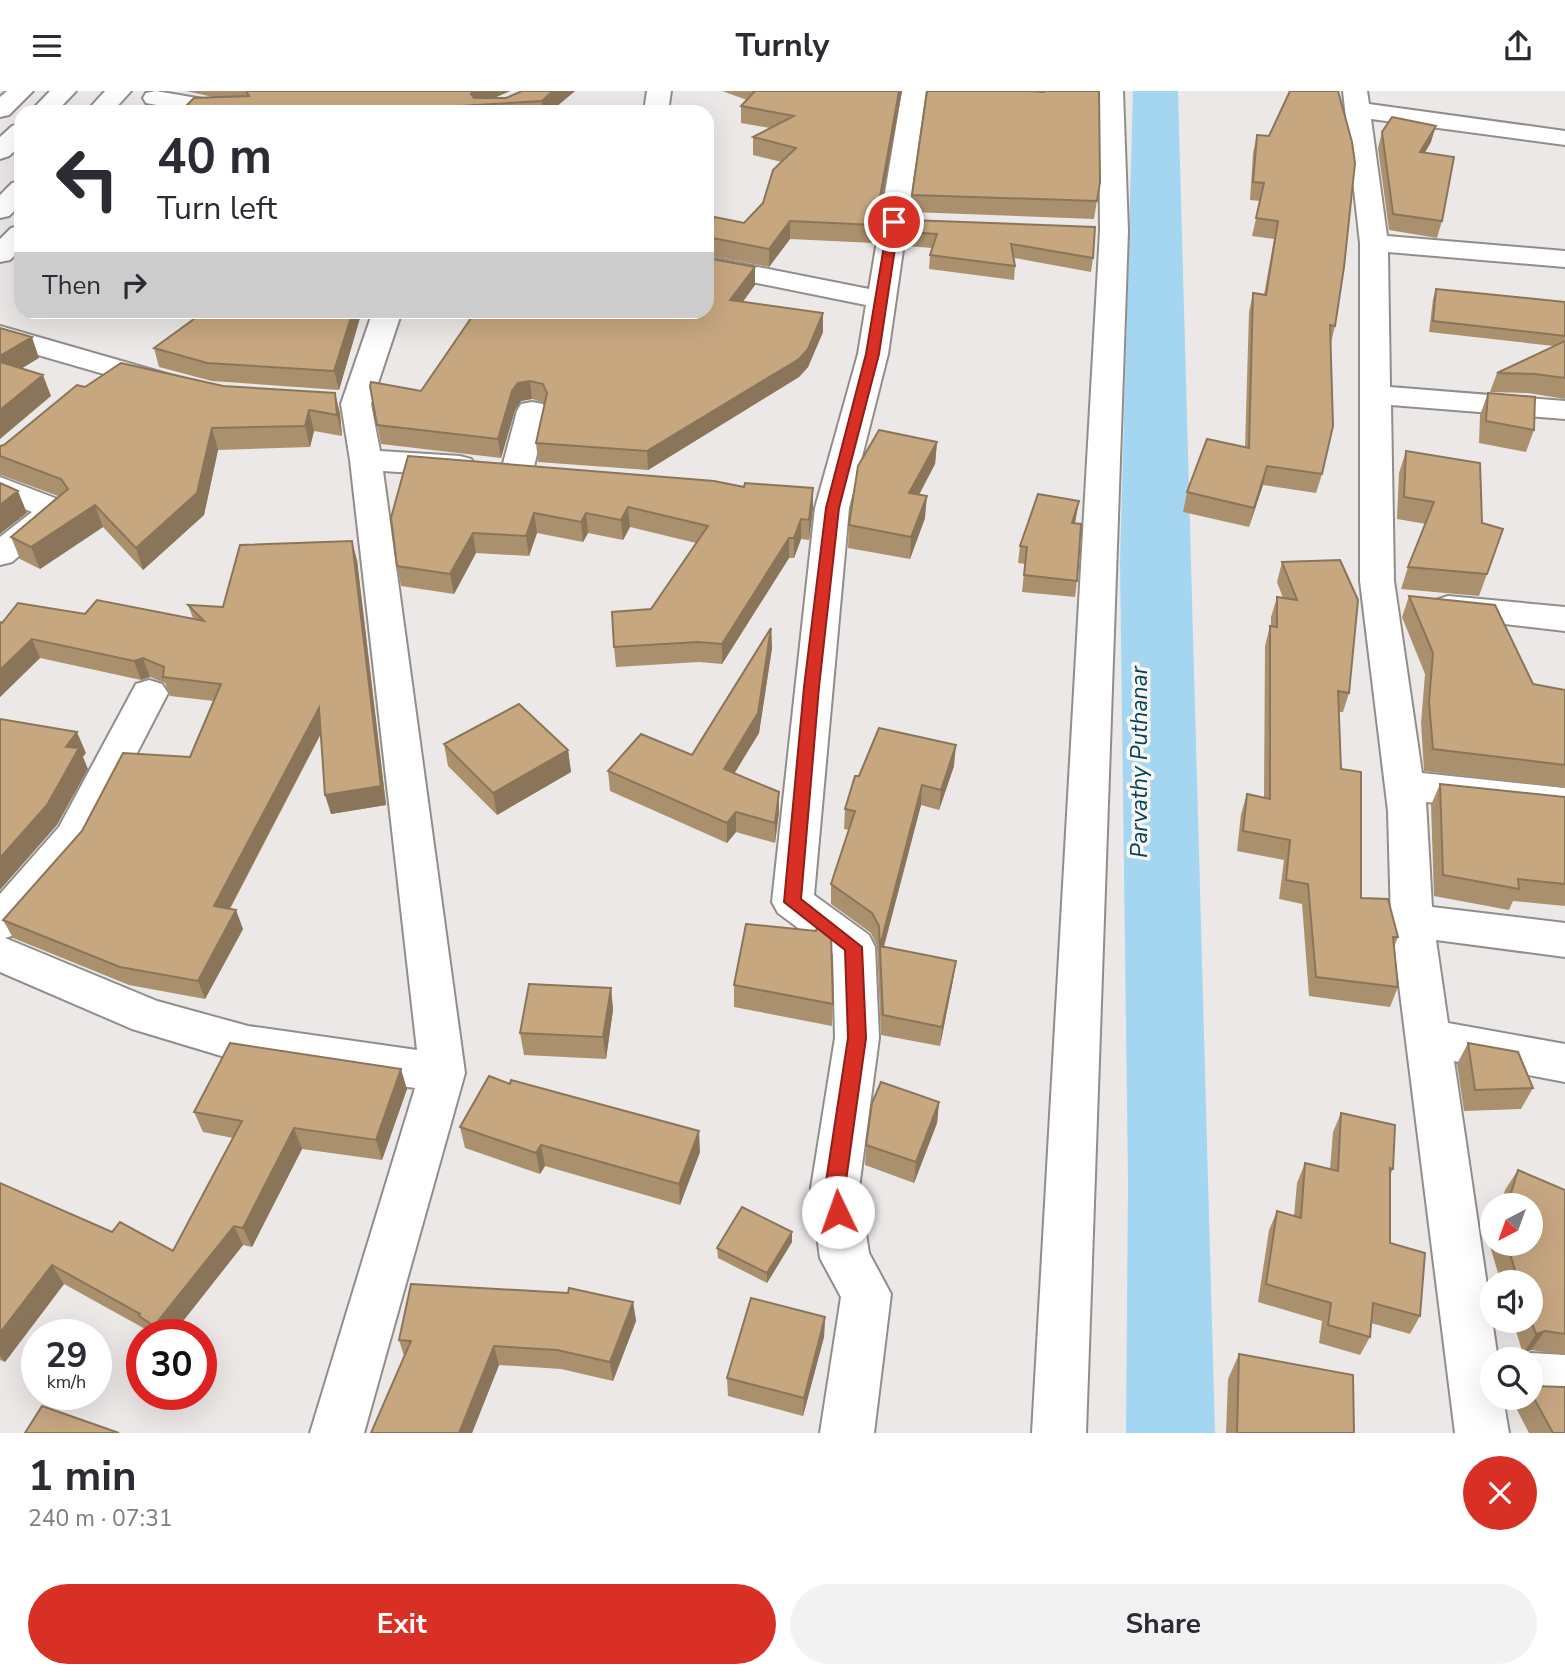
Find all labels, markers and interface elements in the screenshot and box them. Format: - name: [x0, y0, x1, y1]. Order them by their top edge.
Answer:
- text: Turnly: [736, 24, 829, 67]
- icon: menu: [28, 27, 66, 65]
- icon: share: [1499, 27, 1537, 65]
- text: 40 m: [157, 123, 272, 190]
- icon: left: [42, 133, 133, 224]
- text: Turn left: [157, 187, 277, 230]
- pin: [864, 192, 924, 252]
- icon: arrive: [875, 203, 913, 241]
- icon: right: [115, 266, 153, 304]
- text: Then: [42, 268, 101, 303]
- water label: Parvathy Puthanar: [1124, 665, 1155, 858]
- position arrow: [801, 1175, 875, 1249]
- north arrow: [1480, 1193, 1544, 1257]
- map controls: [1480, 1193, 1543, 1410]
- button: sound: [1480, 1270, 1543, 1333]
- speed limit sign: 30: [126, 1319, 217, 1410]
- text: 29: [45, 1332, 88, 1379]
- button: search: [1480, 1347, 1543, 1410]
- text: km/h: [47, 1370, 86, 1394]
- text: 1 min: [28, 1448, 137, 1505]
- button: close: [1463, 1456, 1537, 1530]
- text: 240 m · 07:31: [28, 1503, 173, 1534]
- button: Exit: [28, 1584, 776, 1664]
- button: Share: [790, 1584, 1537, 1664]

